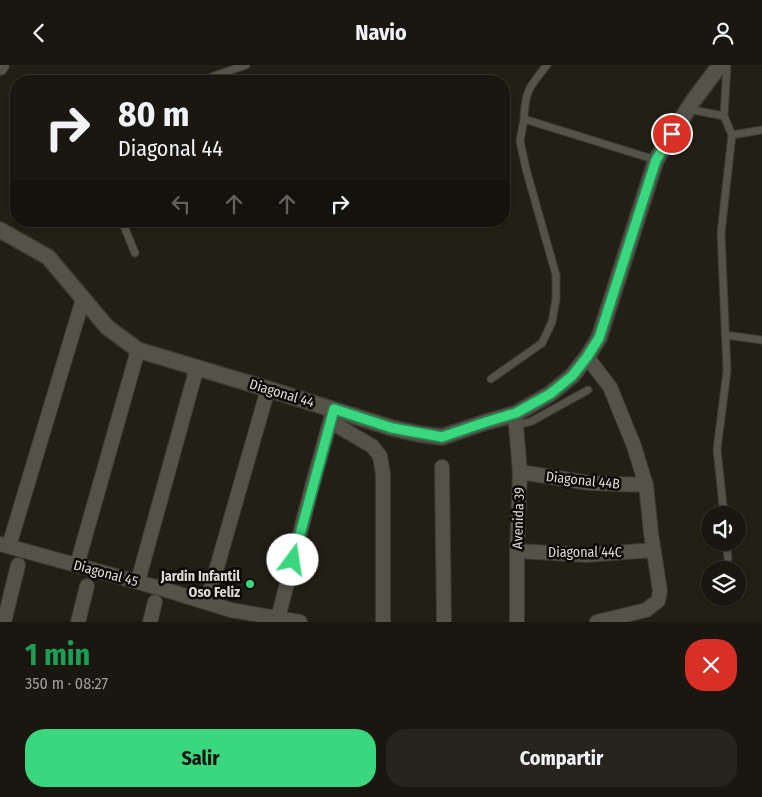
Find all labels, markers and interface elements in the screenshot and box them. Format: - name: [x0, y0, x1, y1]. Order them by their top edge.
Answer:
- icon: back: [25, 19, 53, 47]
- text: Navio: [355, 19, 407, 46]
- icon: person: [709, 19, 737, 47]
- text: 80 m: [118, 93, 190, 135]
- icon: right: [35, 95, 100, 160]
- pin: [651, 113, 693, 155]
- icon: arrive: [658, 120, 686, 148]
- text: Diagonal 44: [118, 135, 223, 162]
- icon: left: [167, 190, 195, 218]
- icon: ahead: [220, 190, 248, 218]
- icon: ahead: [273, 190, 301, 218]
- icon: right: [326, 190, 354, 218]
- street label: Diagonal 44: [247, 376, 316, 411]
- street label: Diagonal 44B: [545, 468, 621, 493]
- street label: Avenida 39: [509, 487, 528, 549]
- map controls: [701, 506, 746, 606]
- button: sound: [701, 506, 746, 551]
- position arrow: [266, 533, 318, 585]
- street label: Diagonal 44C: [548, 544, 622, 561]
- street label: Diagonal 45: [72, 557, 140, 590]
- button: layers: [701, 561, 746, 606]
- place label: Jardin Infantil Oso Feliz: [160, 568, 240, 601]
- marker: Jardin Infantil Oso Feliz: [244, 578, 256, 590]
- text: 1 min: [25, 637, 90, 673]
- button: close: [685, 639, 737, 691]
- text: 350 m · 08:27: [25, 674, 108, 693]
- button: Salir: [25, 729, 376, 787]
- button: Compartir: [386, 729, 737, 787]

